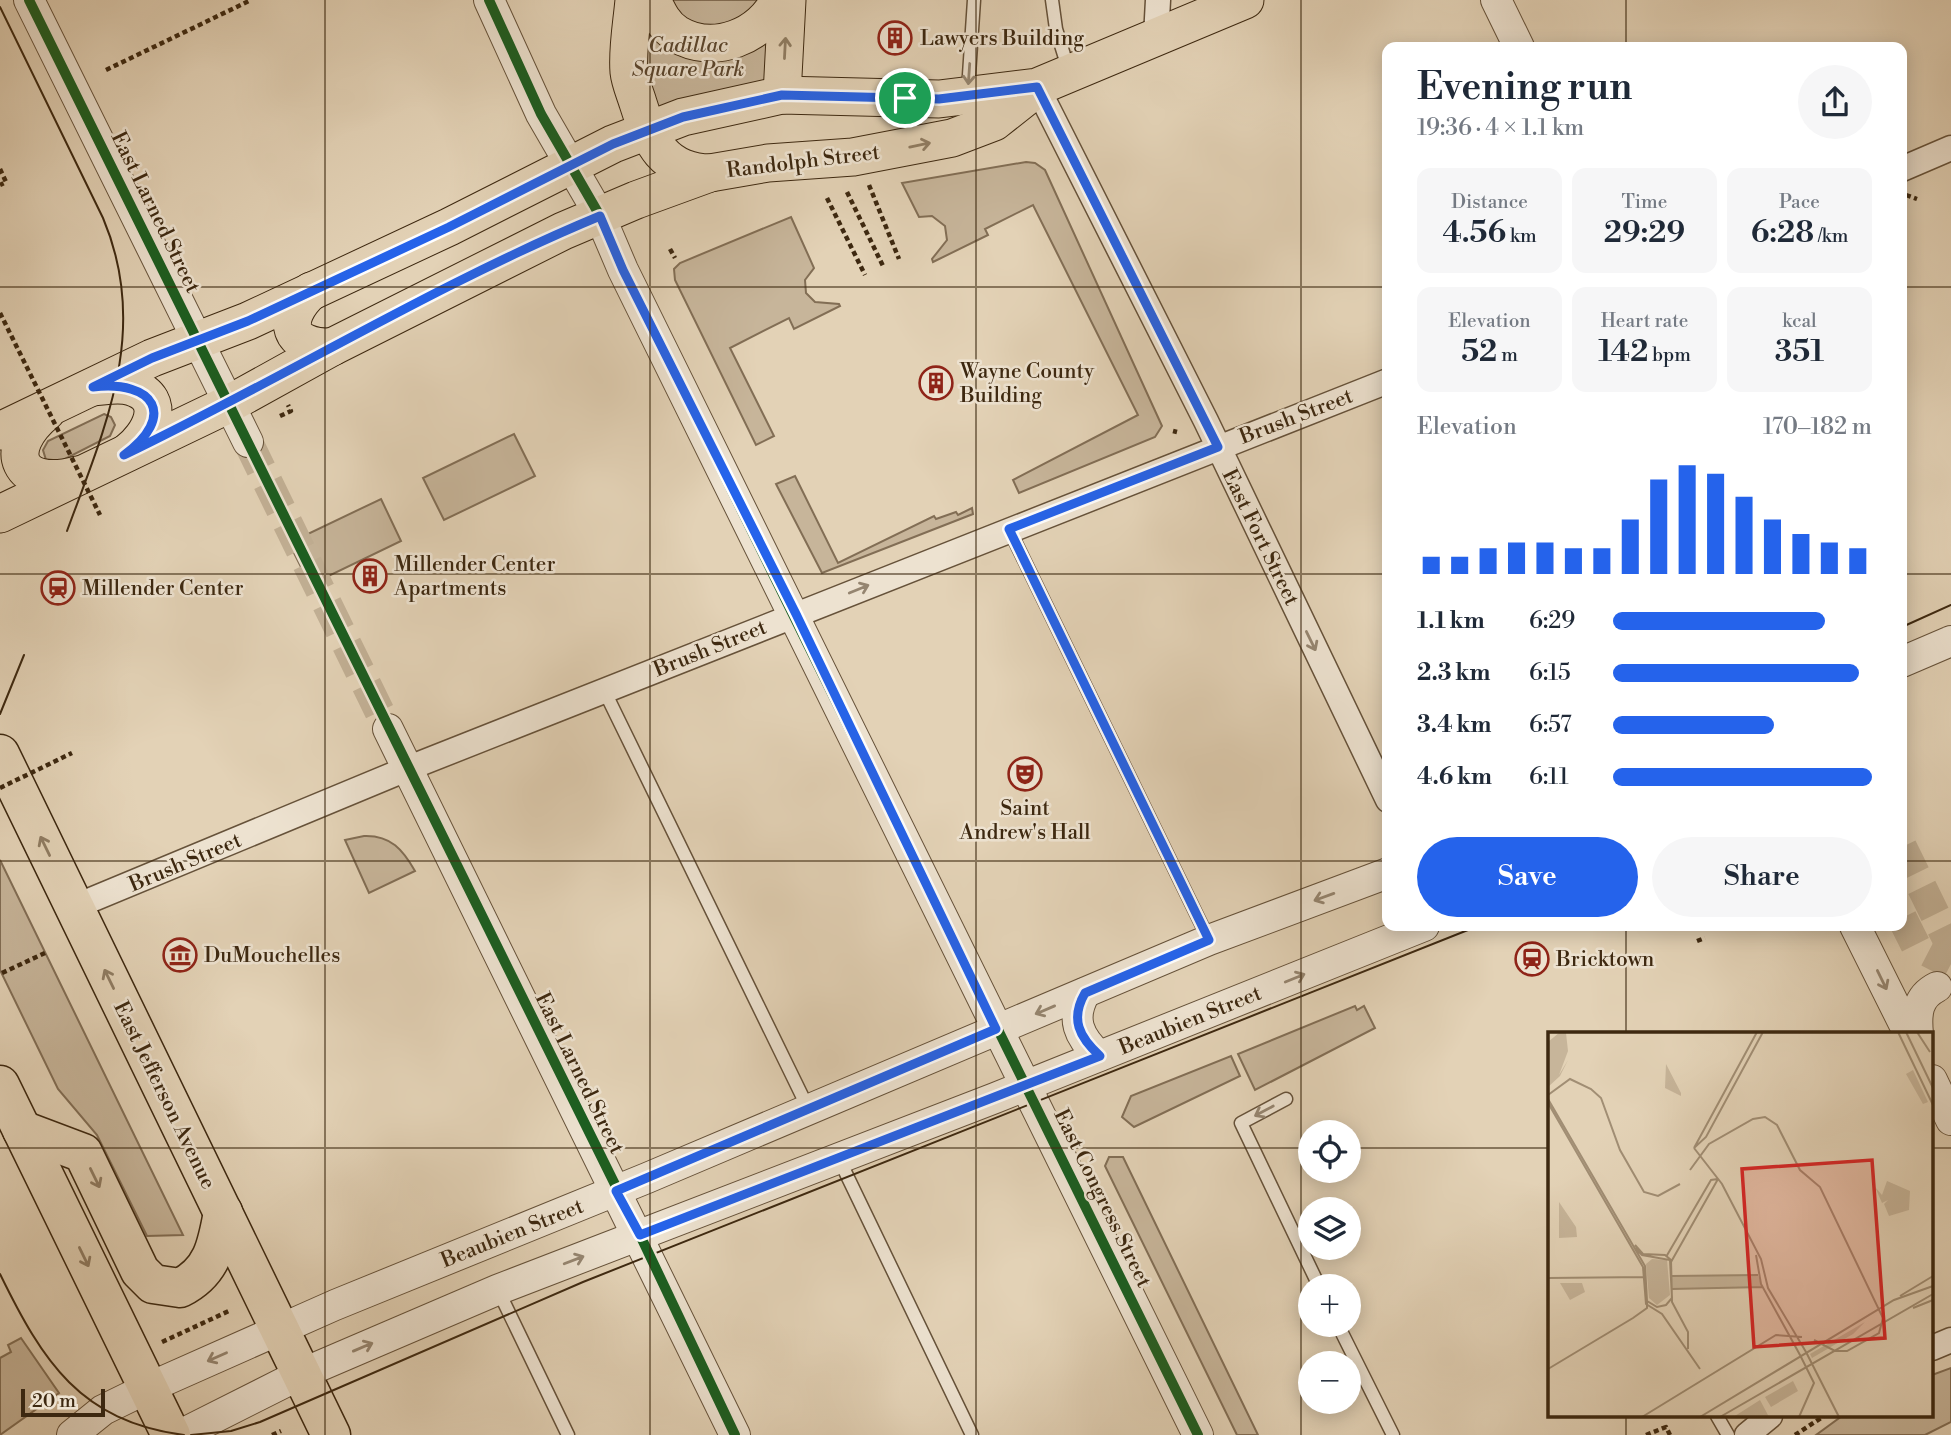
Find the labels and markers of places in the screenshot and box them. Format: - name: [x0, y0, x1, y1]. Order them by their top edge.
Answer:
- building icon: Lawyers Building: [876, 19, 914, 57]
- place label: Lawyers Building: [920, 26, 1084, 52]
- pin: [875, 68, 935, 128]
- place label: Wayne County Building: [959, 359, 1095, 409]
- building icon: Wayne County Building: [917, 364, 955, 402]
- place label: Millender Center Apartments: [393, 552, 555, 602]
- building icon: Millender Center Apartments: [351, 557, 389, 595]
- station icon: Millender Center: [39, 569, 77, 607]
- place label: Millender Center: [82, 576, 243, 602]
- theatre icon: Saint Andrew's Hall: [1006, 755, 1044, 793]
- place label: Saint Andrew's Hall: [959, 796, 1090, 846]
- museum icon: DuMouchelles: [161, 936, 199, 974]
- station icon: Bricktown: [1513, 940, 1551, 978]
- place label: DuMouchelles: [204, 943, 340, 969]
- place label: Bricktown: [1555, 947, 1655, 973]

